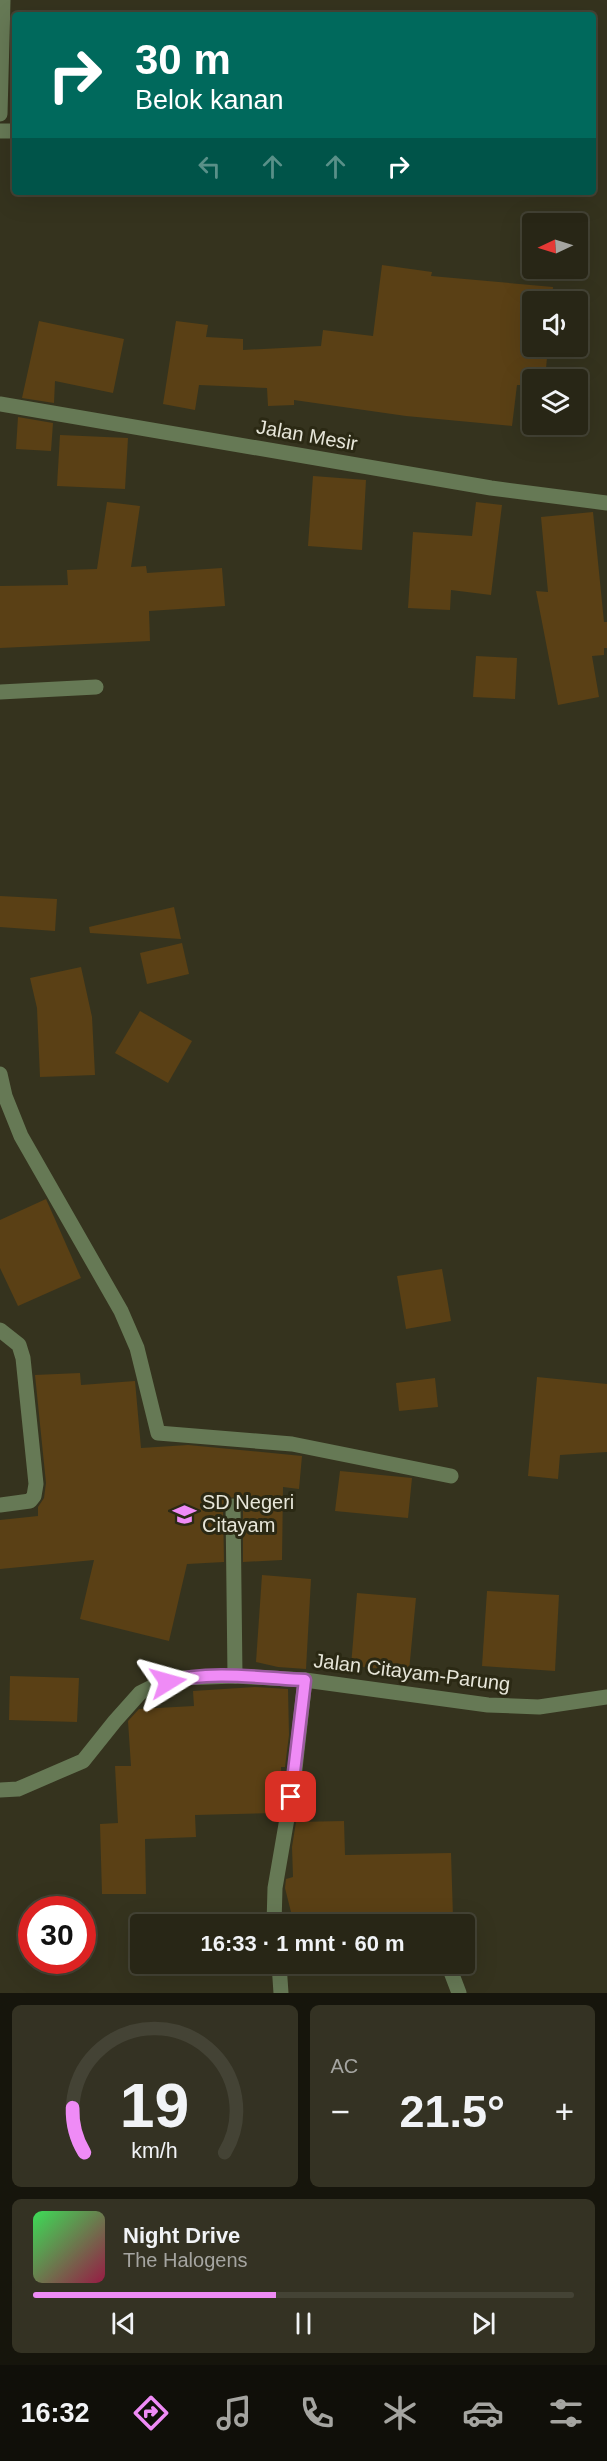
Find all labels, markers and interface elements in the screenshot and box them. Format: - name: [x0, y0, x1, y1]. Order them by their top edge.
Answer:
- icon: right: [36, 36, 114, 114]
- text: 30 m: [135, 36, 231, 83]
- text: Belok kanan: [135, 85, 284, 115]
- icon: left: [193, 150, 226, 183]
- icon: ahead: [256, 150, 289, 183]
- icon: ahead: [319, 150, 352, 183]
- icon: right: [382, 150, 415, 183]
- north arrow: [522, 213, 588, 279]
- map controls: [522, 213, 588, 435]
- button: sound: [522, 291, 588, 357]
- button: layers: [522, 369, 588, 435]
- street label: Jalan Mesir: [255, 415, 360, 455]
- place label: SD Negeri Citayam: [202, 1491, 294, 1536]
- school or university icon: SD Negeri Citayam: [171, 1501, 197, 1527]
- street label: Jalan Citayam-Parung: [312, 1649, 512, 1695]
- position arrow: [136, 1650, 200, 1714]
- pin: [265, 1771, 316, 1822]
- icon: arrive: [274, 1780, 307, 1813]
- speed limit sign: 30: [18, 1896, 96, 1974]
- text: 16:33 · 1 mnt · 60 m: [200, 1931, 405, 1956]
- text: AC: [331, 2055, 358, 2077]
- text: 19: [120, 2071, 189, 2140]
- text: 21.5°: [399, 2086, 505, 2137]
- text: −: [331, 2093, 350, 2130]
- text: +: [555, 2093, 574, 2130]
- text: km/h: [132, 2139, 178, 2163]
- text: Night Drive: [123, 2223, 240, 2248]
- text: The Halogens: [123, 2249, 248, 2271]
- icon: previous: [107, 2307, 140, 2340]
- icon: pause: [287, 2307, 320, 2340]
- icon: next: [467, 2307, 500, 2340]
- icon: directions: [130, 2392, 172, 2434]
- icon: music: [213, 2392, 255, 2434]
- icon: phone: [296, 2392, 338, 2434]
- icon: climate: [379, 2392, 421, 2434]
- icon: car: [462, 2392, 504, 2434]
- icon: filters: [545, 2392, 587, 2434]
- text: 16:32: [20, 2398, 89, 2428]

